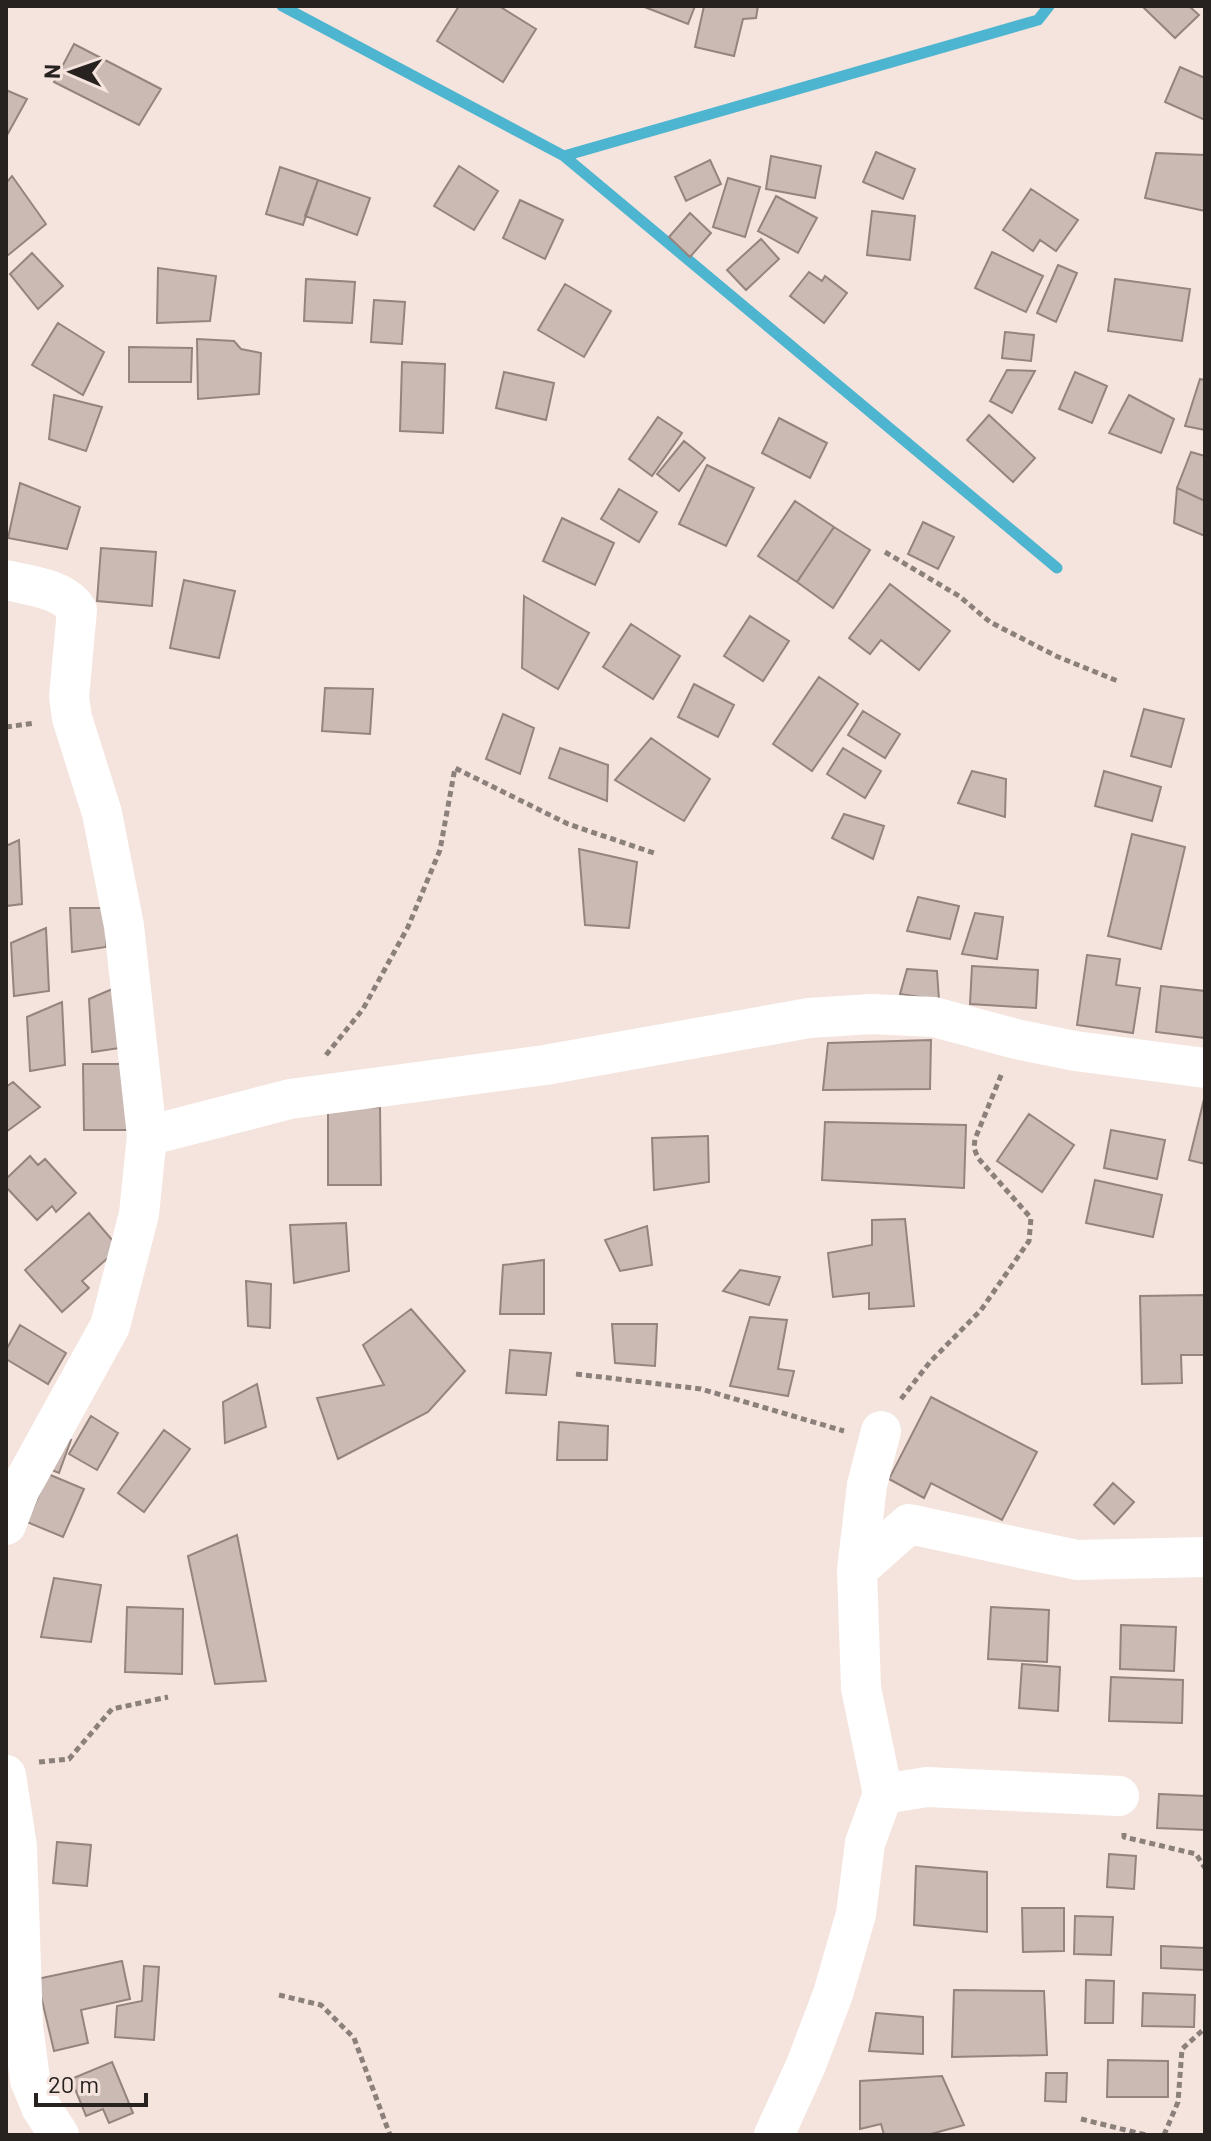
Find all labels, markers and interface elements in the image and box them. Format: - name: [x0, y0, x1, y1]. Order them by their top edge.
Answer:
- north arrow: [32, 32, 112, 112]
- text: N: [38, 63, 64, 79]
- scale bar: [36, 2057, 146, 2107]
- text: 20 m: [48, 2069, 99, 2098]

